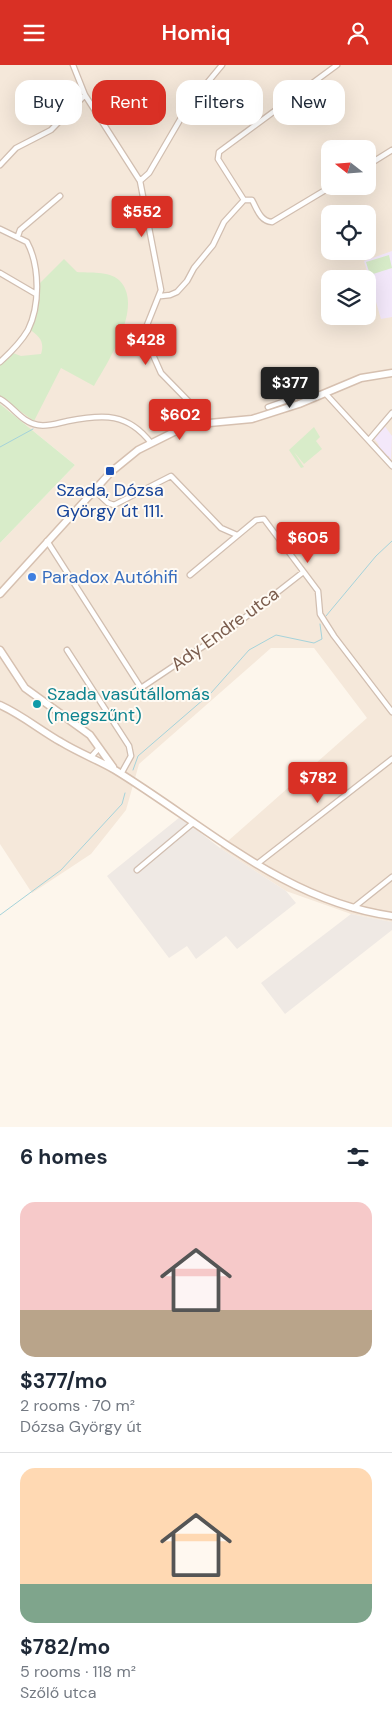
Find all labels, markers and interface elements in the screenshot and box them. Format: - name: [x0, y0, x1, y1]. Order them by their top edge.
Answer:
- text: Homiq: [161, 18, 231, 47]
- icon: menu: [20, 19, 48, 47]
- icon: person: [344, 19, 372, 47]
- chip: Buy: [15, 80, 82, 125]
- chip: Rent: [92, 80, 166, 125]
- chip: Filters: [176, 80, 263, 125]
- chip: New: [273, 80, 345, 125]
- north arrow: [321, 140, 376, 195]
- map controls: [321, 140, 376, 325]
- pin: $552: [112, 195, 172, 238]
- text: $552: [123, 201, 161, 222]
- button: locate: [321, 205, 376, 260]
- button: layers: [321, 270, 376, 325]
- pin: $428: [116, 323, 176, 366]
- text: $428: [126, 329, 166, 350]
- pin: $377: [260, 367, 320, 409]
- text: $377: [272, 372, 308, 393]
- pin: $602: [150, 399, 210, 441]
- text: $602: [160, 404, 200, 425]
- marker: Szada, Dózsa György út 111.: [104, 465, 116, 477]
- place label: Szada, Dózsa György út 111.: [56, 478, 164, 523]
- pin: $605: [278, 521, 338, 564]
- text: $605: [287, 527, 329, 548]
- place label: Paradox Autóhifi: [42, 565, 178, 589]
- marker: Paradox Autóhifi: [26, 571, 38, 583]
- street label: Ady Endre utca: [166, 582, 284, 676]
- place label: Szada vasútállomás (megszűnt): [47, 682, 210, 727]
- marker: Szada vasútállomás (megszűnt): [31, 698, 43, 710]
- pin: $782: [288, 761, 348, 804]
- text: $782: [299, 767, 337, 788]
- text: 6 homes: [20, 1143, 108, 1171]
- icon: filters: [344, 1143, 372, 1171]
- icon: home: [151, 1235, 241, 1325]
- text: $377/mo: [20, 1367, 107, 1395]
- text: 2 rooms · 70 m²: [20, 1395, 135, 1416]
- text: Dózsa György út: [20, 1416, 142, 1437]
- icon: home: [151, 1500, 241, 1590]
- text: $782/mo: [20, 1633, 110, 1661]
- text: 5 rooms · 118 m²: [20, 1661, 136, 1682]
- text: Szőlő utca: [20, 1682, 96, 1703]

